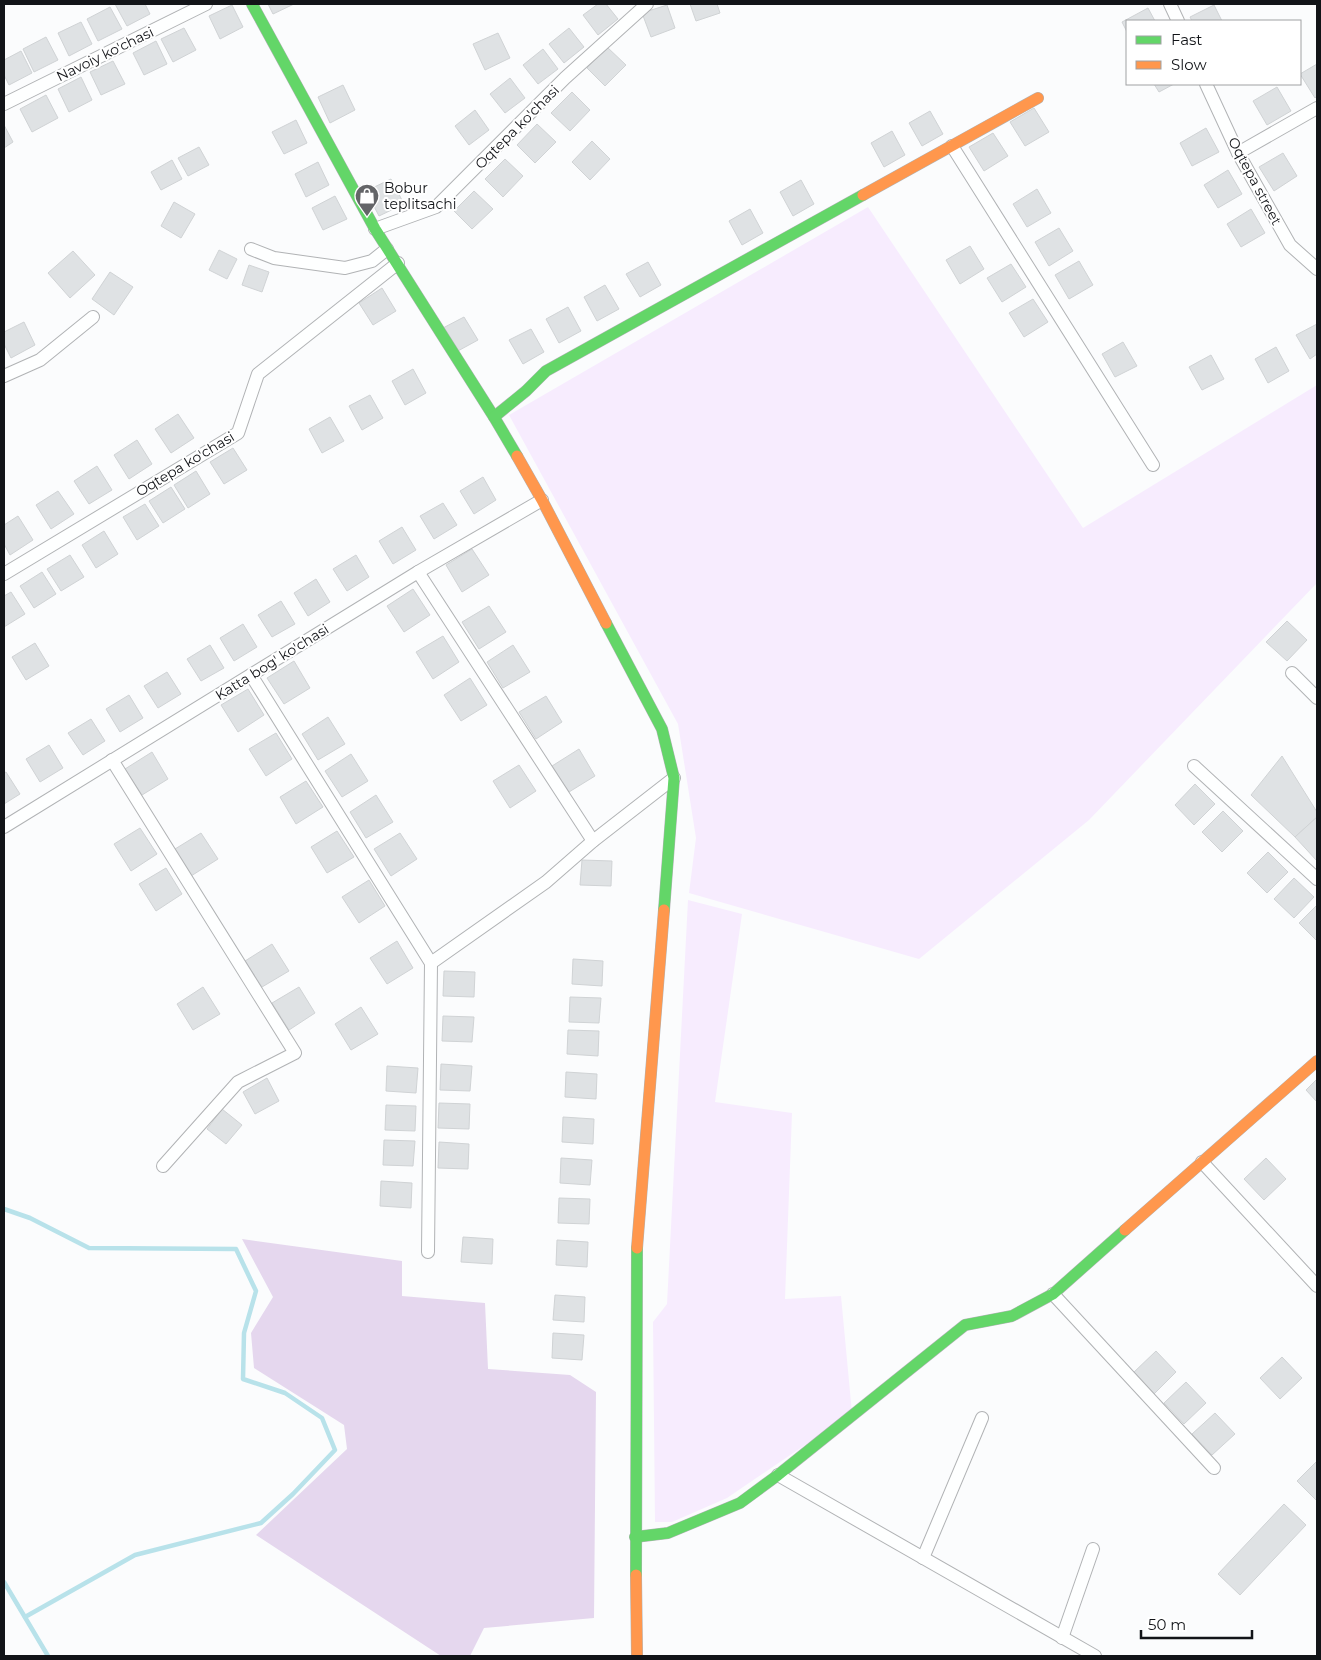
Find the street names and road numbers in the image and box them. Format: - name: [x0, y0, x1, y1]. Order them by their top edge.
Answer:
- street label: Navoiy ko'chasi: [53, 23, 157, 85]
- street label: Oqtepa ko'chasi: [471, 81, 563, 173]
- street label: Oqtepa street: [1224, 134, 1286, 228]
- street label: Oqtepa ko'chasi: [132, 427, 238, 501]
- street label: Katta bog' ko'chasi: [212, 620, 332, 704]

